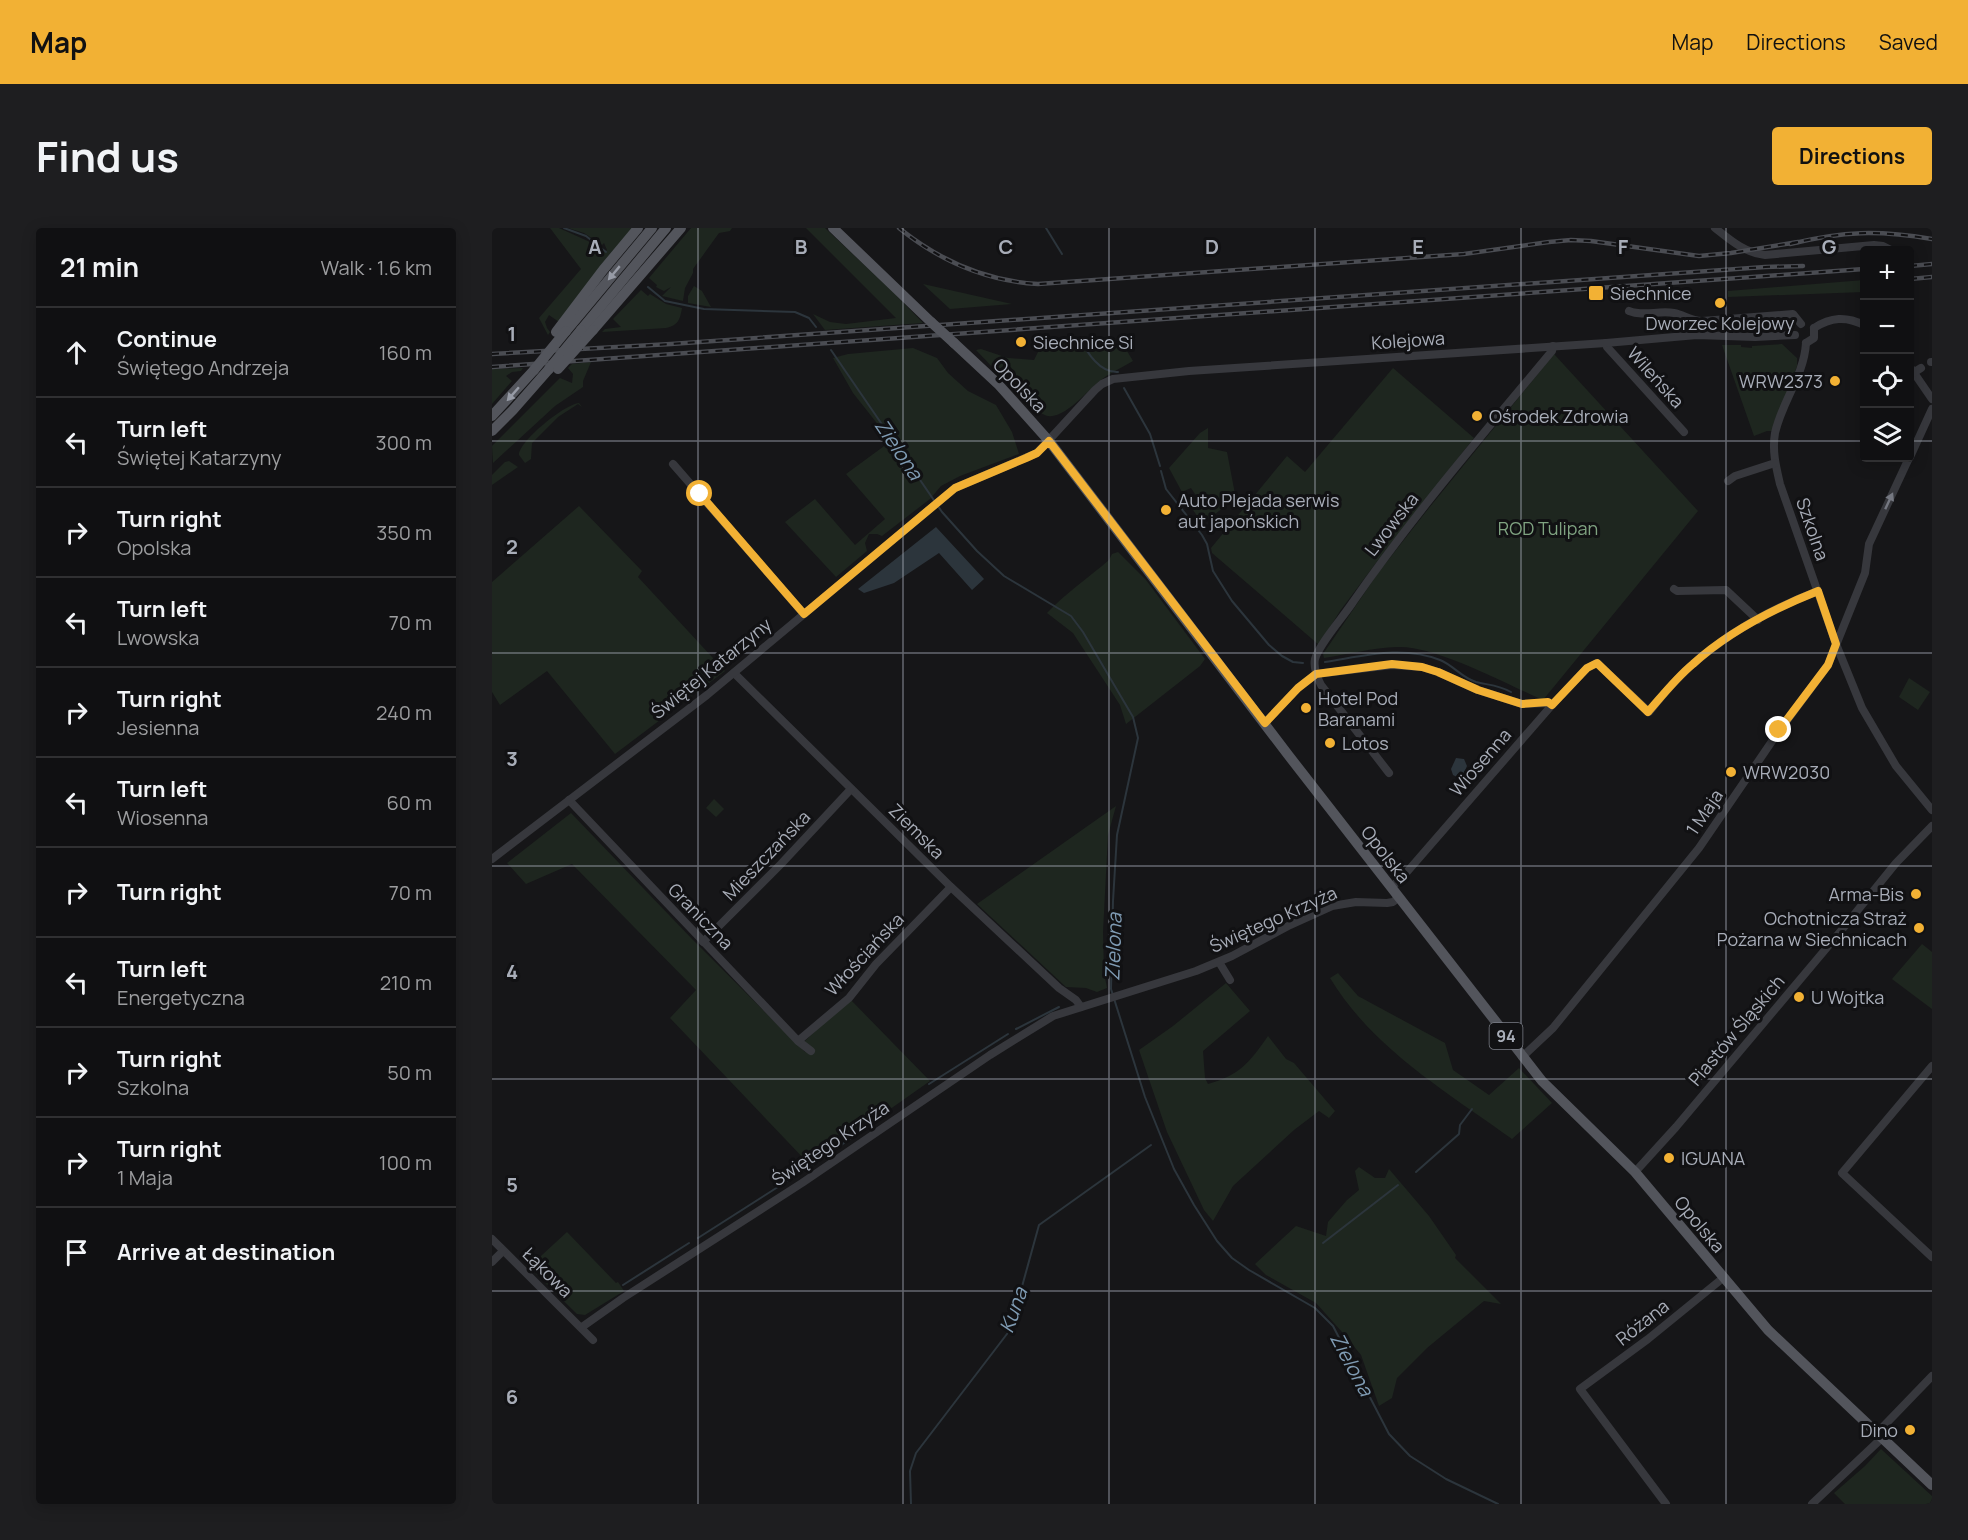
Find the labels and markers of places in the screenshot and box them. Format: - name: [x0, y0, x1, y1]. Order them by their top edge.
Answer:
- place label: Siechnice: [1610, 281, 1692, 305]
- marker: Siechnice: [1587, 284, 1605, 302]
- marker: Dworzec Kolejowy: [1713, 296, 1727, 310]
- place label: Dworzec Kolejowy: [1646, 311, 1795, 335]
- place label: Siechnice Si: [1033, 330, 1134, 354]
- marker: Siechnice Si: [1014, 335, 1028, 349]
- place label: WRW2373: [1739, 369, 1823, 393]
- marker: WRW2373: [1828, 374, 1842, 388]
- place label: Ośrodek Zdrowia: [1489, 404, 1628, 428]
- marker: Ośrodek Zdrowia: [1470, 409, 1484, 423]
- place label: Auto Plejada serwis aut japońskich: [1178, 488, 1340, 533]
- marker: Auto Plejada serwis aut japońskich: [1159, 503, 1173, 517]
- place label: Hotel Pod Baranami: [1318, 686, 1398, 731]
- marker: Hotel Pod Baranami: [1299, 701, 1313, 715]
- place label: Lotos: [1342, 731, 1389, 755]
- marker: Lotos: [1323, 736, 1337, 750]
- place label: WRW2030: [1743, 760, 1830, 784]
- marker: WRW2030: [1724, 765, 1738, 779]
- place label: Arma-Bis: [1829, 882, 1904, 906]
- marker: Arma-Bis: [1909, 887, 1923, 901]
- place label: Ochotnicza Straż Pożarna w Siechnicach: [1717, 906, 1907, 951]
- marker: Ochotnicza Straż Pożarna w Siechnicach: [1912, 921, 1926, 935]
- place label: U Wojtka: [1811, 985, 1884, 1009]
- marker: U Wojtka: [1792, 990, 1806, 1004]
- place label: IGUANA: [1681, 1146, 1746, 1170]
- marker: IGUANA: [1662, 1151, 1676, 1165]
- place label: Dino: [1860, 1418, 1898, 1442]
- marker: Dino: [1903, 1423, 1917, 1437]

